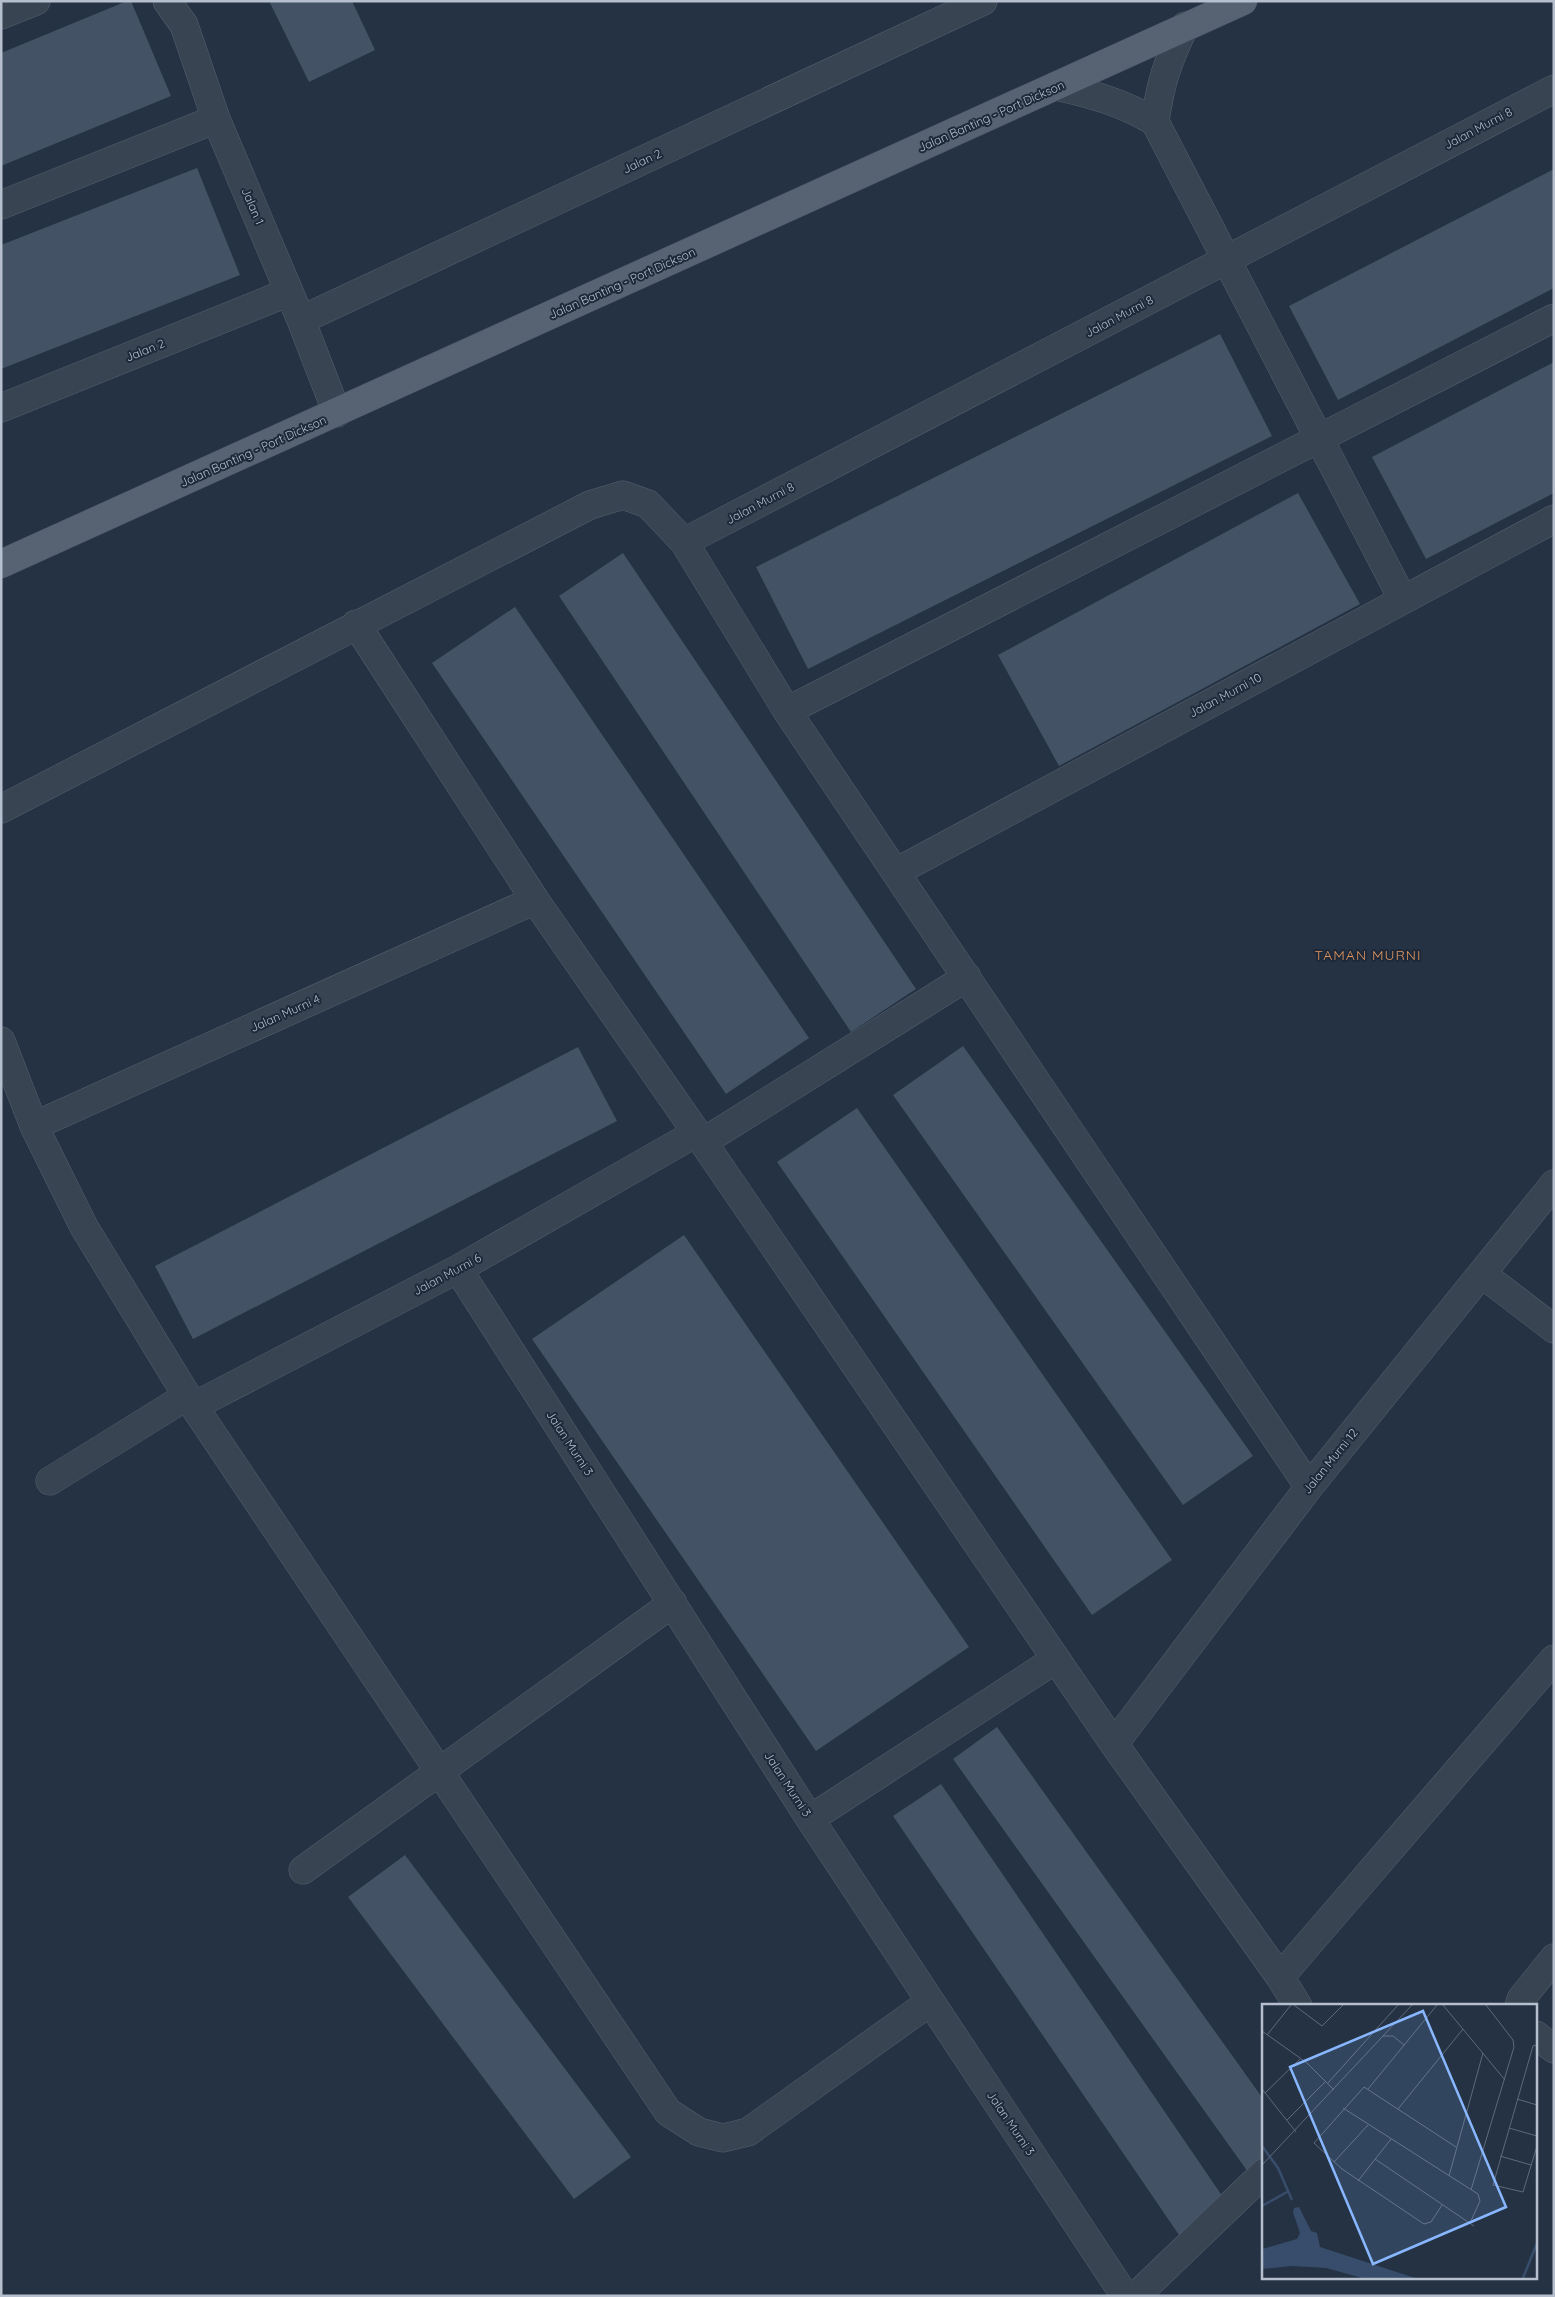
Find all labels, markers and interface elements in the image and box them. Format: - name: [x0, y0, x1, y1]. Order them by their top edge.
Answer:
- street label: Jalan Banting - Port Dickson: [916, 77, 1066, 155]
- street label: Jalan Murni 8: [1441, 104, 1515, 152]
- street label: Jalan 2: [620, 145, 664, 176]
- street label: Jalan 1: [239, 185, 267, 227]
- street label: Jalan Banting - Port Dickson: [547, 244, 697, 322]
- street label: Jalan Murni 8: [1082, 292, 1156, 340]
- street label: Jalan 2: [123, 335, 167, 365]
- street label: Jalan Banting - Port Dickson: [178, 412, 328, 490]
- street label: Jalan Murni 8: [723, 479, 797, 527]
- street label: Jalan Murni 10: [1186, 670, 1264, 720]
- district label: TAMAN MURNI: [1314, 946, 1422, 964]
- street label: Jalan Murni 4: [248, 991, 322, 1035]
- street label: Jalan Murni 6: [410, 1250, 484, 1298]
- street label: Jalan Murni 3: [543, 1408, 597, 1478]
- street label: Jalan Murni 12: [1299, 1425, 1361, 1497]
- street label: Jalan Murni 3: [761, 1749, 815, 1819]
- inset map: [1262, 2004, 1538, 2280]
- street label: Jalan Murni 3: [984, 2088, 1038, 2158]

